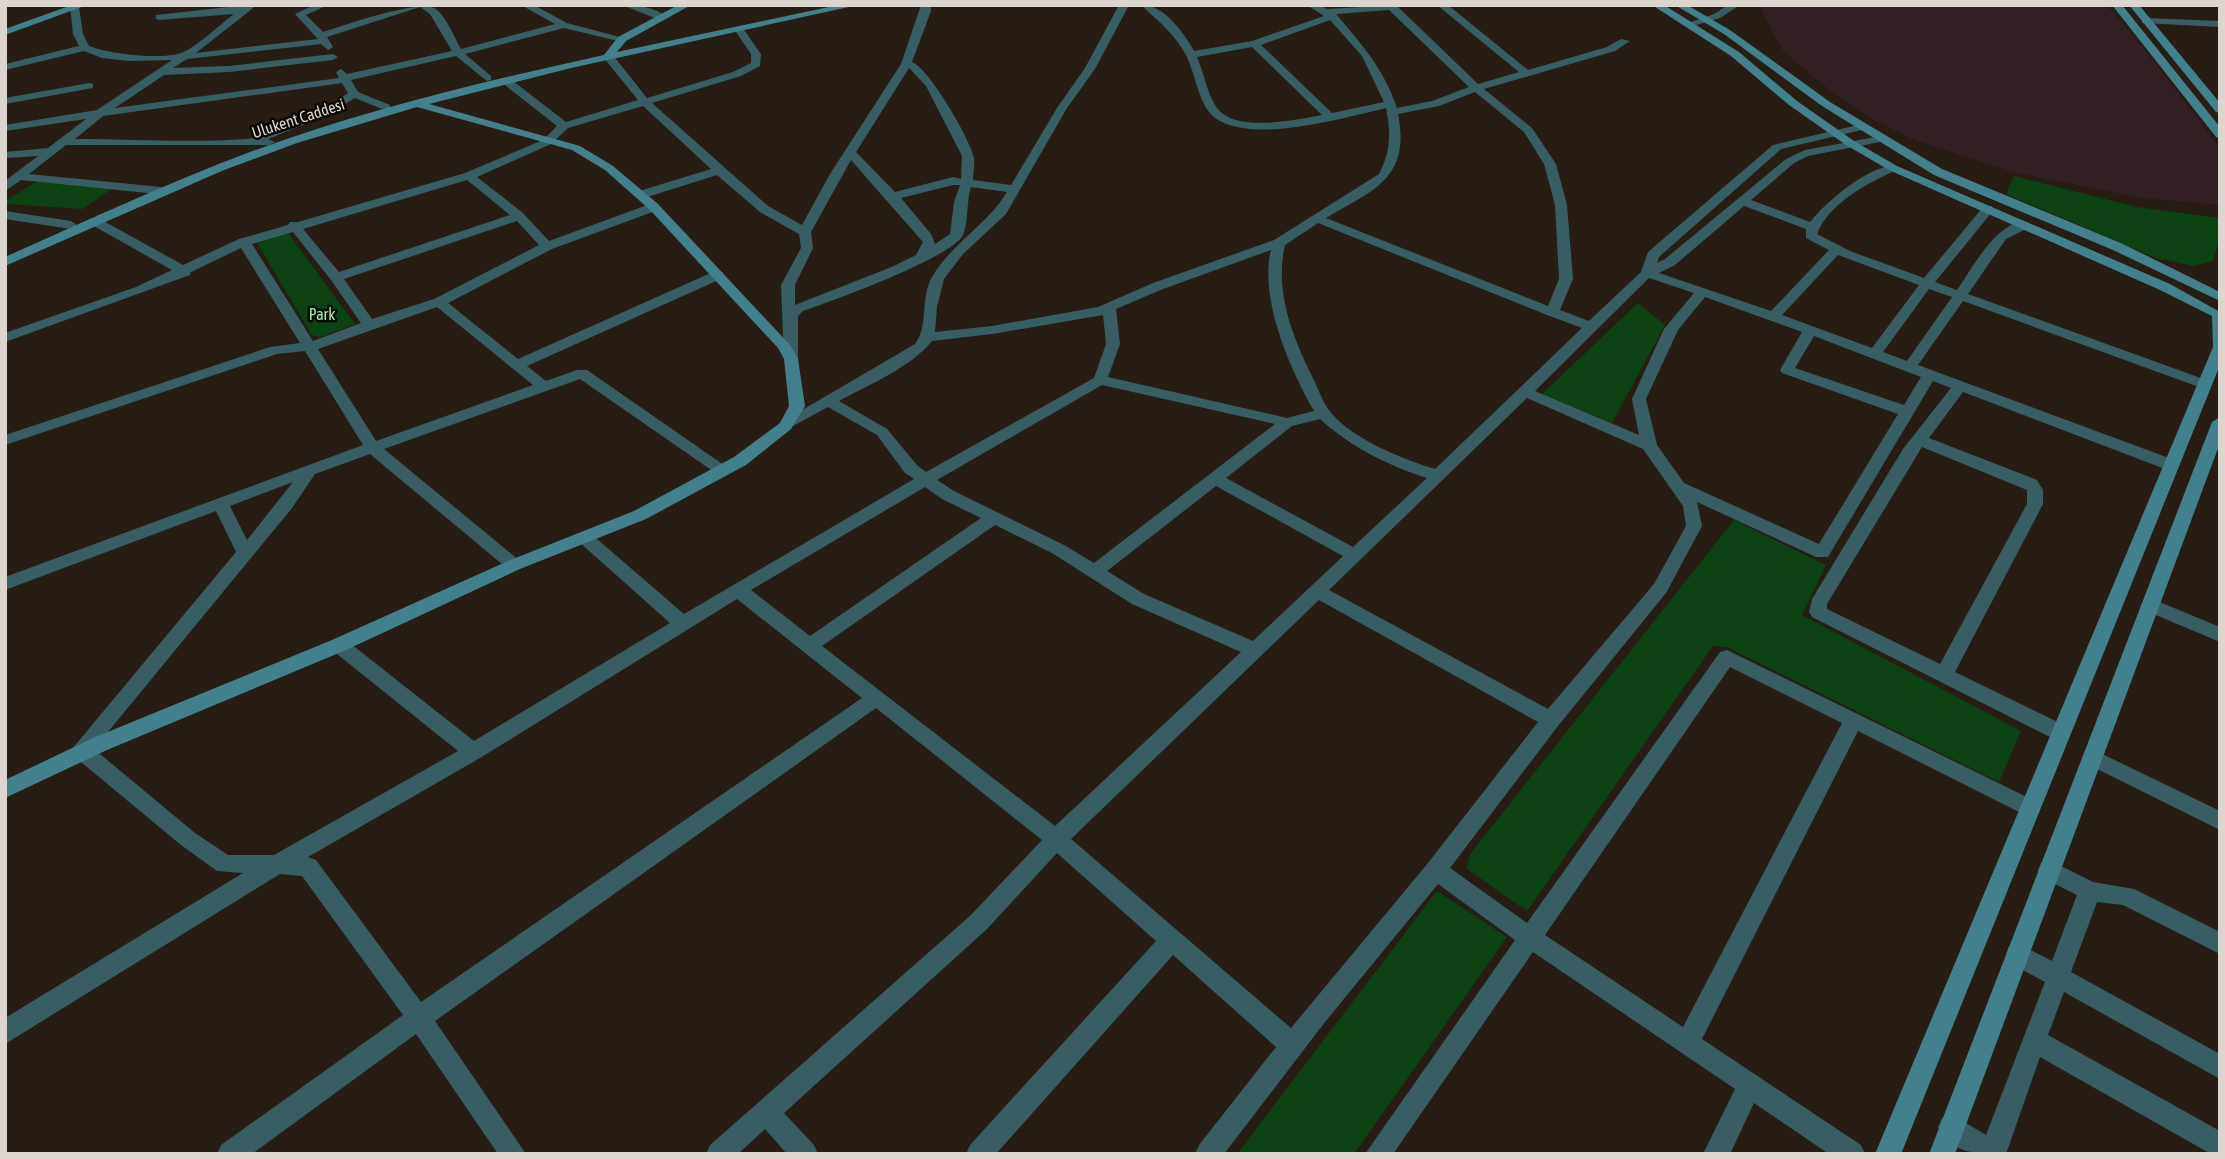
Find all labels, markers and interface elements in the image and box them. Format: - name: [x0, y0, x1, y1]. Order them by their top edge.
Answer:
- street label: Ulukent Caddesi: [249, 95, 347, 141]
- park label: Park: [309, 305, 335, 323]

